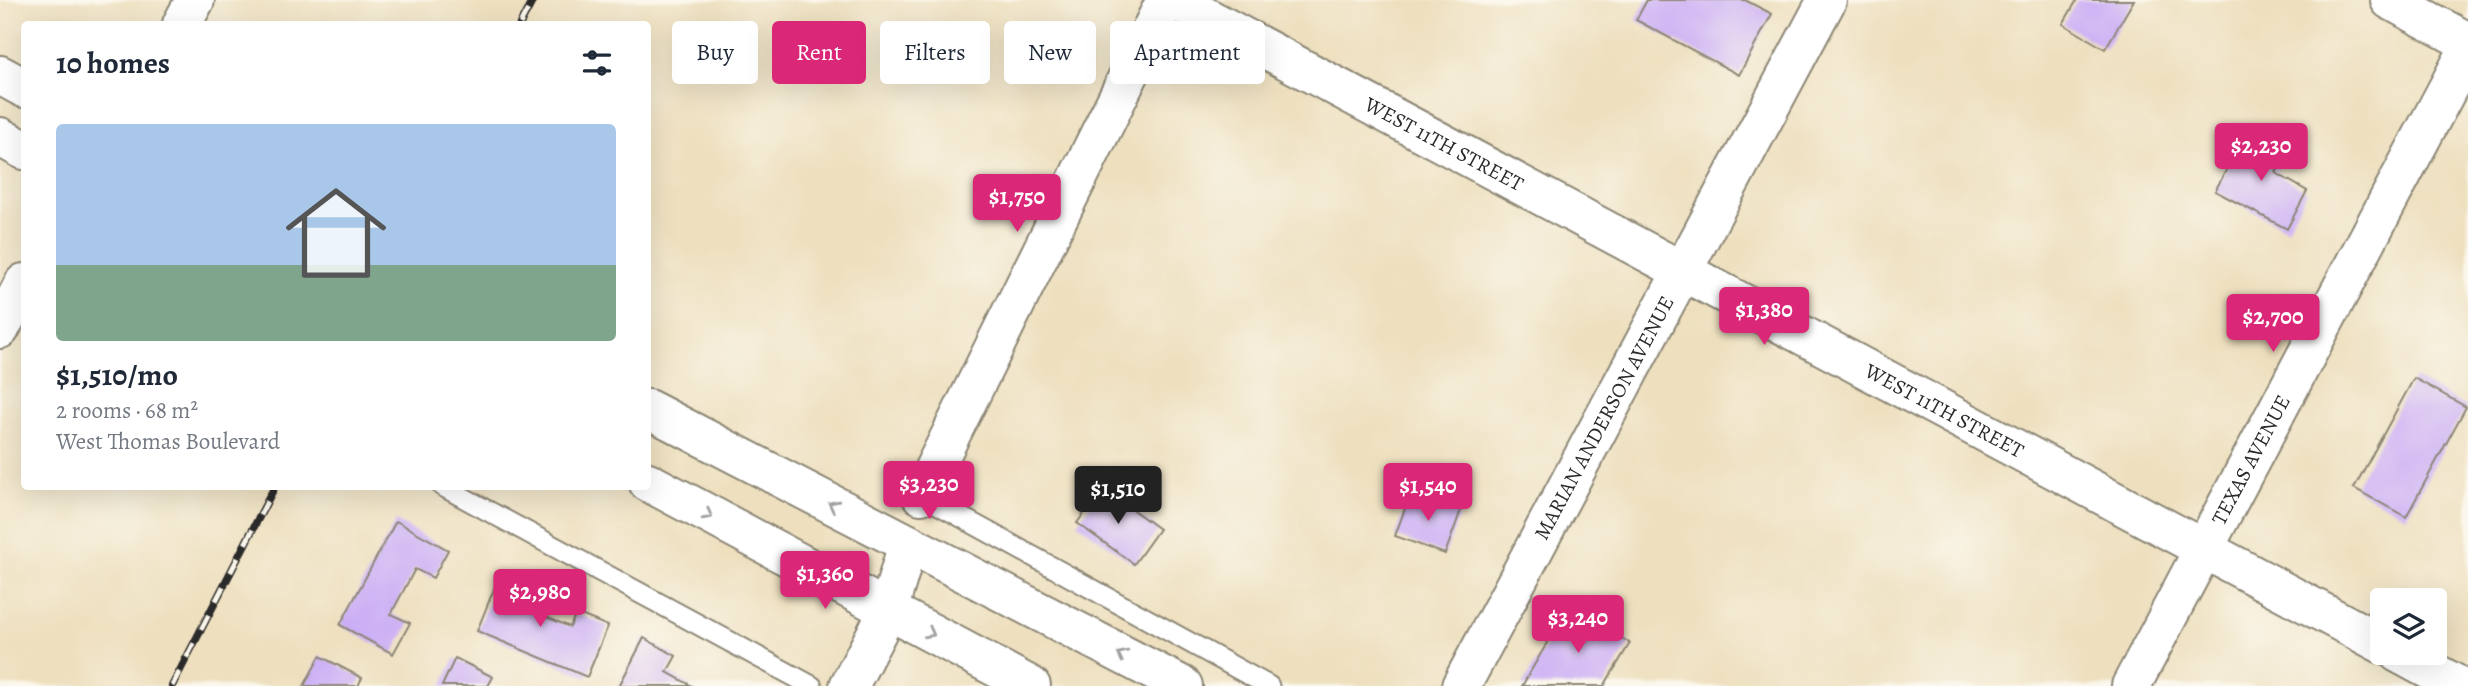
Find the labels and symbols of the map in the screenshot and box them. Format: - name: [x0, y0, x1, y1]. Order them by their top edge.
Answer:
- street label: WEST 11TH STREET: [1359, 90, 1529, 198]
- pin: $2,230: [2204, 124, 2318, 183]
- pin: $1,750: [960, 174, 1074, 234]
- pin: $1,380: [1707, 288, 1821, 347]
- street label: MARIAN ANDERSON AVENUE: [1528, 291, 1681, 545]
- pin: $2,700: [2216, 294, 2330, 354]
- street label: WEST 11TH STREET: [1859, 356, 2029, 465]
- street label: TEXAS AVENUE: [2205, 390, 2297, 530]
- pin: $3,230: [872, 462, 986, 521]
- pin: $1,540: [1371, 463, 1485, 523]
- pin: $1,510: [1061, 466, 1175, 526]
- one-way arrow: [828, 499, 840, 513]
- one-way arrow: [701, 506, 713, 520]
- pin: $1,360: [768, 552, 882, 611]
- pin: $2,980: [483, 570, 597, 629]
- pin: $3,240: [1521, 596, 1635, 655]
- one-way arrow: [923, 625, 935, 638]
- one-way arrow: [1117, 649, 1129, 663]

